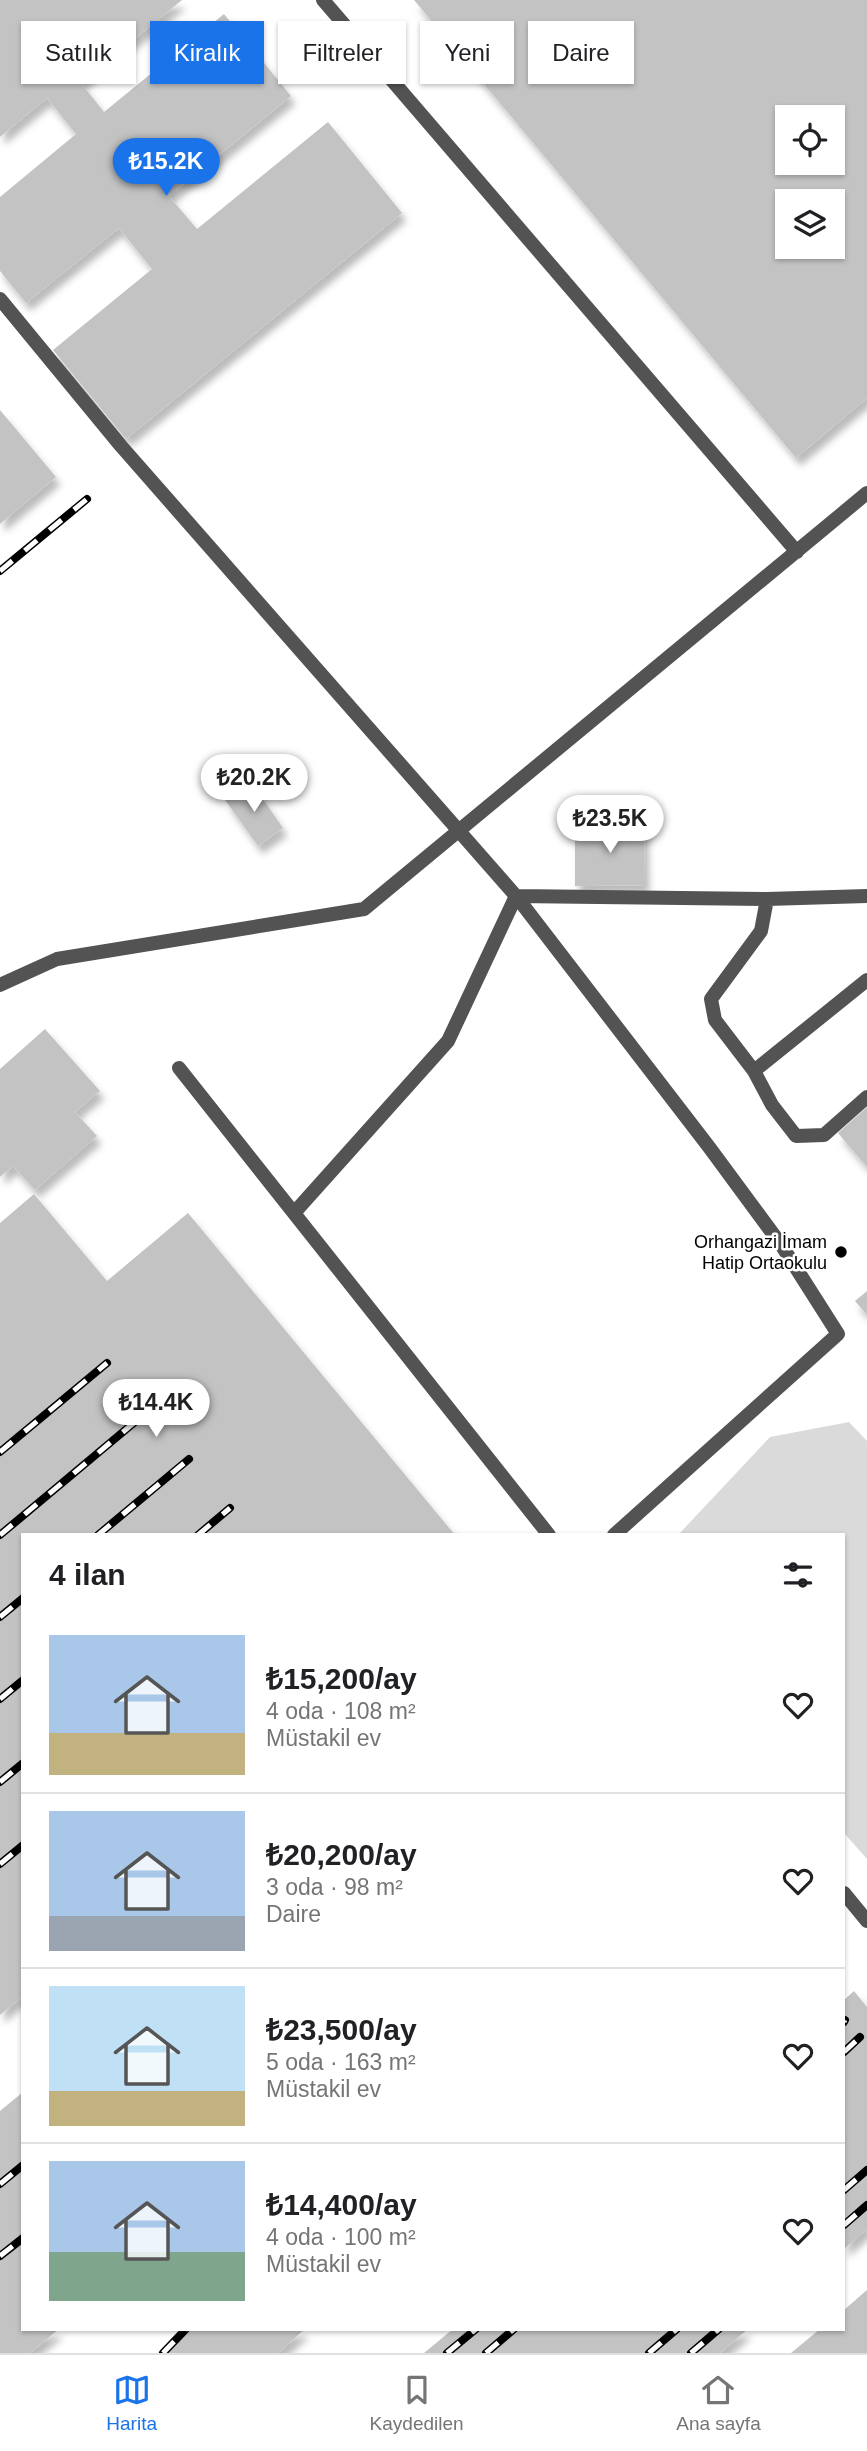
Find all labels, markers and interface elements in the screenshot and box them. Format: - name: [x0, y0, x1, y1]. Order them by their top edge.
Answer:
- chip: Satılık: [21, 21, 136, 84]
- chip: Kiralık: [150, 21, 264, 84]
- chip: Filtreler: [278, 21, 406, 84]
- chip: Yeni: [420, 21, 514, 84]
- chip: Daire: [528, 21, 634, 84]
- map controls: [775, 105, 845, 259]
- button: locate: [775, 105, 845, 175]
- pin: ₺15.2K: [109, 138, 223, 198]
- text: ₺15.2K: [129, 148, 203, 174]
- button: layers: [775, 189, 845, 259]
- pin: ₺20.2K: [197, 754, 311, 814]
- text: ₺20.2K: [217, 764, 291, 790]
- pin: ₺23.5K: [553, 796, 667, 855]
- text: ₺23.5K: [573, 805, 647, 831]
- place label: Orhangazi İmam Hatip Ortaokulu: [694, 1232, 827, 1273]
- marker: Orhangazi İmam Hatip Ortaokulu: [833, 1244, 849, 1260]
- pin: ₺14.4K: [99, 1380, 213, 1439]
- text: ₺14.4K: [119, 1389, 193, 1415]
- icon: filters: [779, 1556, 817, 1594]
- text: 4 ilan: [49, 1558, 126, 1591]
- text: ₺15,200/ay: [266, 1662, 417, 1695]
- icon: home: [105, 1663, 189, 1747]
- icon: heart: [779, 1686, 817, 1724]
- text: 4 oda · 108 m²: [266, 1698, 416, 1724]
- text: Müstakil ev: [266, 1725, 381, 1751]
- text: ₺20,200/ay: [266, 1838, 417, 1871]
- icon: home: [105, 1839, 189, 1923]
- icon: heart: [779, 1862, 817, 1900]
- text: 3 oda · 98 m²: [266, 1874, 403, 1900]
- text: Daire: [266, 1901, 321, 1927]
- text: ₺23,500/ay: [266, 2013, 417, 2046]
- icon: home: [105, 2014, 189, 2098]
- icon: heart: [779, 2037, 817, 2075]
- text: 5 oda · 163 m²: [266, 2049, 416, 2075]
- text: Müstakil ev: [266, 2076, 381, 2102]
- text: ₺14,400/ay: [266, 2188, 417, 2221]
- icon: home: [105, 2189, 189, 2273]
- icon: heart: [779, 2212, 817, 2250]
- text: 4 oda · 100 m²: [266, 2224, 416, 2250]
- text: Müstakil ev: [266, 2251, 381, 2277]
- tab: Harita: [106, 2371, 157, 2435]
- tab: Kaydedilen: [370, 2371, 464, 2435]
- tab: Ana sayfa: [676, 2371, 761, 2435]

